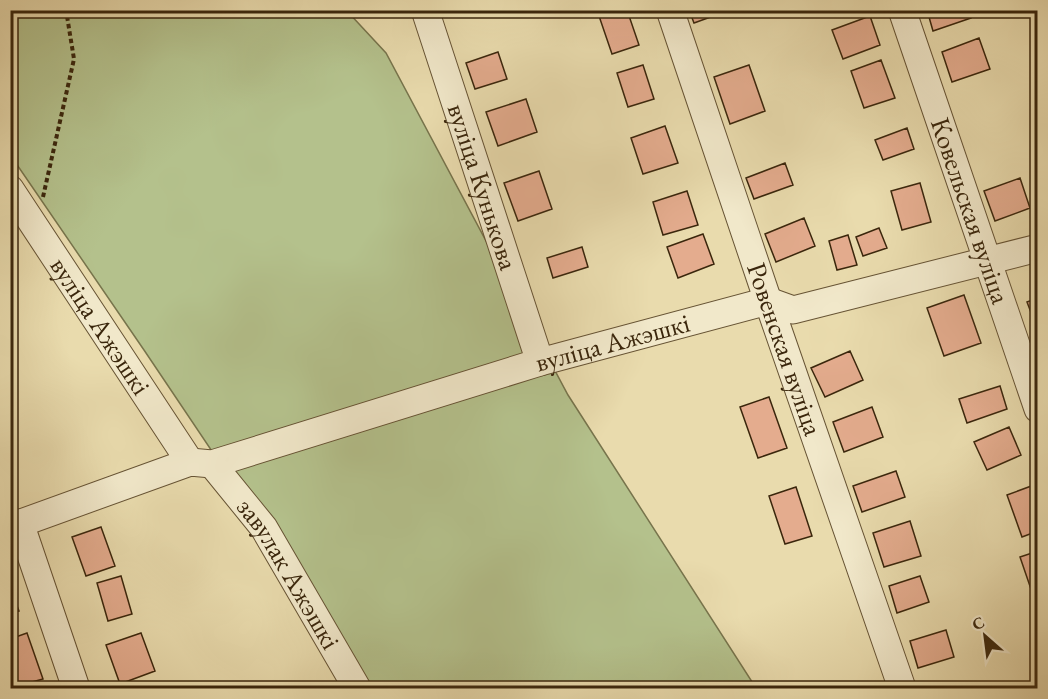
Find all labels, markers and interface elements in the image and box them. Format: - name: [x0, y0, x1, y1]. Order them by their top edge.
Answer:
- street label: вуліца Кунькова: [440, 99, 527, 275]
- street label: Ковельская вуліца: [923, 113, 1019, 308]
- street label: вуліца Ажэшкі: [42, 250, 159, 402]
- street label: Ровенская вуліца: [739, 258, 831, 440]
- street label: вуліца Ажэшкі: [531, 305, 694, 380]
- street label: завулак Ажэшкі: [229, 490, 349, 656]
- north arrow: [955, 606, 1015, 666]
- text: С: [968, 611, 988, 635]

